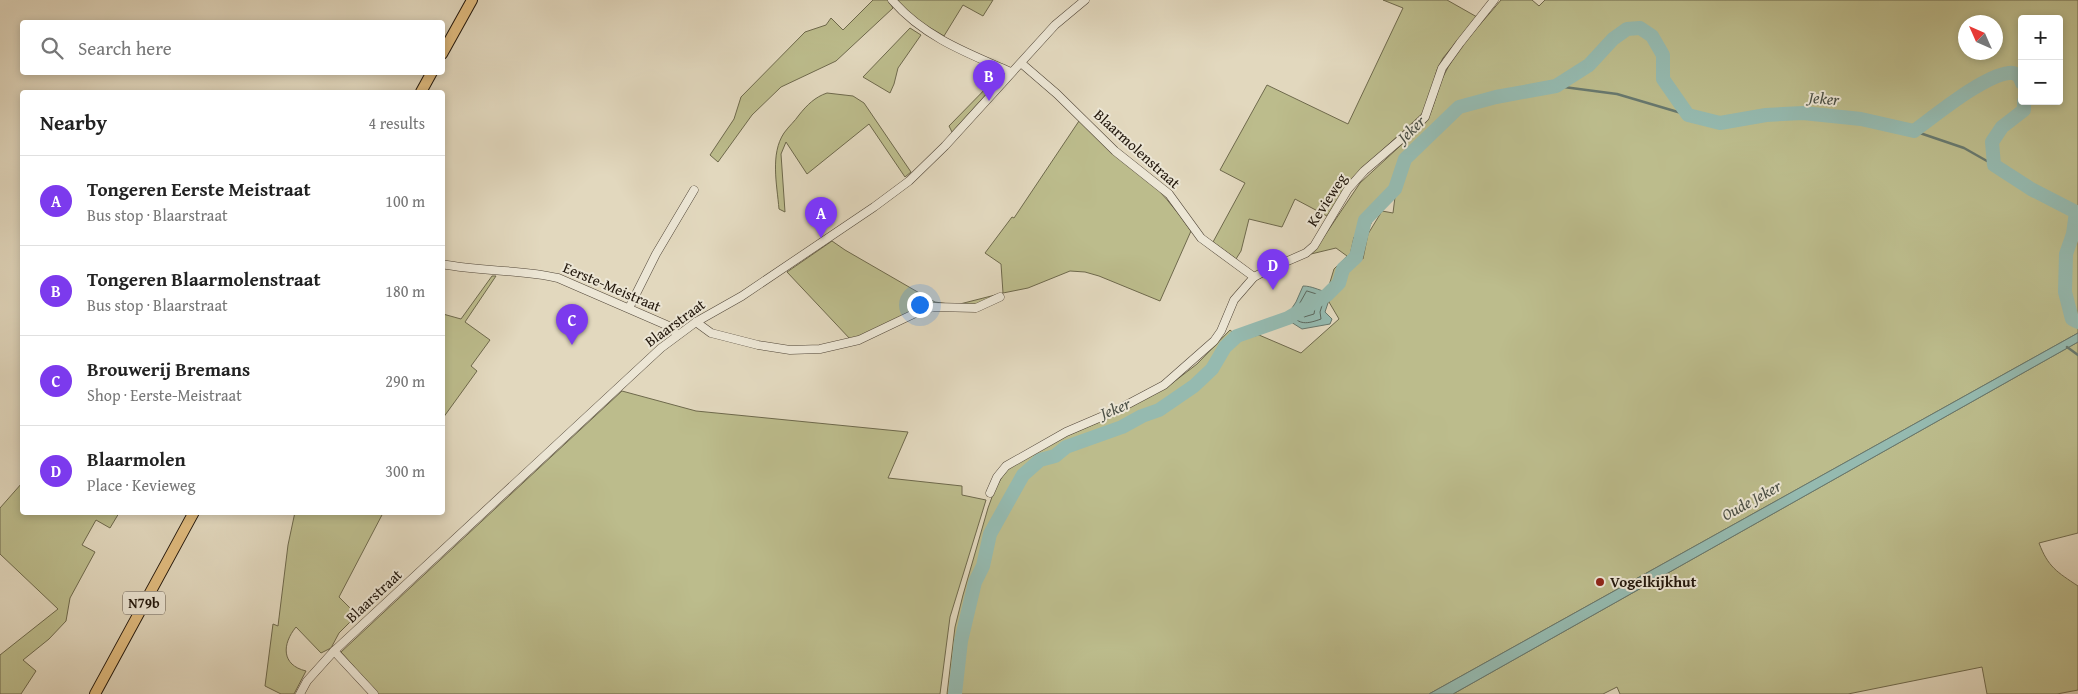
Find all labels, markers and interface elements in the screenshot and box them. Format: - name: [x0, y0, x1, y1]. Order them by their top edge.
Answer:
- north arrow: [1958, 15, 2003, 60]
- map controls: [2018, 15, 2063, 105]
- button: +: [2018, 15, 2063, 60]
- search box: [20, 20, 445, 75]
- icon: search: [38, 34, 66, 62]
- text: Search here: [78, 34, 172, 62]
- pin: B: [973, 60, 1005, 101]
- button: −: [2018, 60, 2063, 105]
- water label: Jeker: [1805, 84, 1841, 111]
- street label: Blaarmolenstraat: [1090, 104, 1186, 194]
- text: Nearby: [40, 107, 107, 138]
- water label: Jeker: [1389, 109, 1431, 150]
- text: 4 results: [368, 111, 425, 135]
- street label: Kevieweg: [1302, 169, 1352, 230]
- text: Tongeren Eerste Meistraat: [87, 175, 311, 203]
- text: A: [51, 189, 61, 213]
- text: 100 m: [385, 189, 425, 213]
- pin: A: [805, 197, 837, 238]
- text: Bus stop · Blaarstraat: [87, 203, 228, 227]
- pin: D: [1257, 249, 1289, 290]
- street label: Eerste-Meistraat: [560, 256, 665, 317]
- text: Tongeren Blaarmolenstraat: [87, 265, 321, 293]
- text: B: [51, 279, 61, 303]
- text: 180 m: [385, 279, 425, 303]
- your location: [907, 292, 933, 318]
- text: Bus stop · Blaarstraat: [87, 293, 228, 317]
- street label: Blaarstraat: [640, 293, 710, 352]
- pin: C: [556, 304, 588, 345]
- text: Brouwerij Bremans: [87, 355, 250, 383]
- text: C: [51, 369, 61, 393]
- text: 290 m: [385, 369, 425, 393]
- text: Shop · Eerste-Meistraat: [87, 383, 242, 407]
- water label: Jeker: [1093, 391, 1135, 426]
- text: Blaarmolen: [87, 445, 186, 473]
- text: D: [51, 459, 61, 483]
- text: 300 m: [385, 459, 425, 483]
- text: Place · Kevieweg: [87, 473, 195, 497]
- water label: Oude Jeker: [1717, 473, 1786, 526]
- street label: Blaarstraat: [341, 564, 407, 627]
- place label: Vogelkijkhut: [1610, 571, 1697, 592]
- marker: Vogelkijkhut: [1594, 576, 1606, 588]
- road number: N79b: [123, 592, 165, 614]

